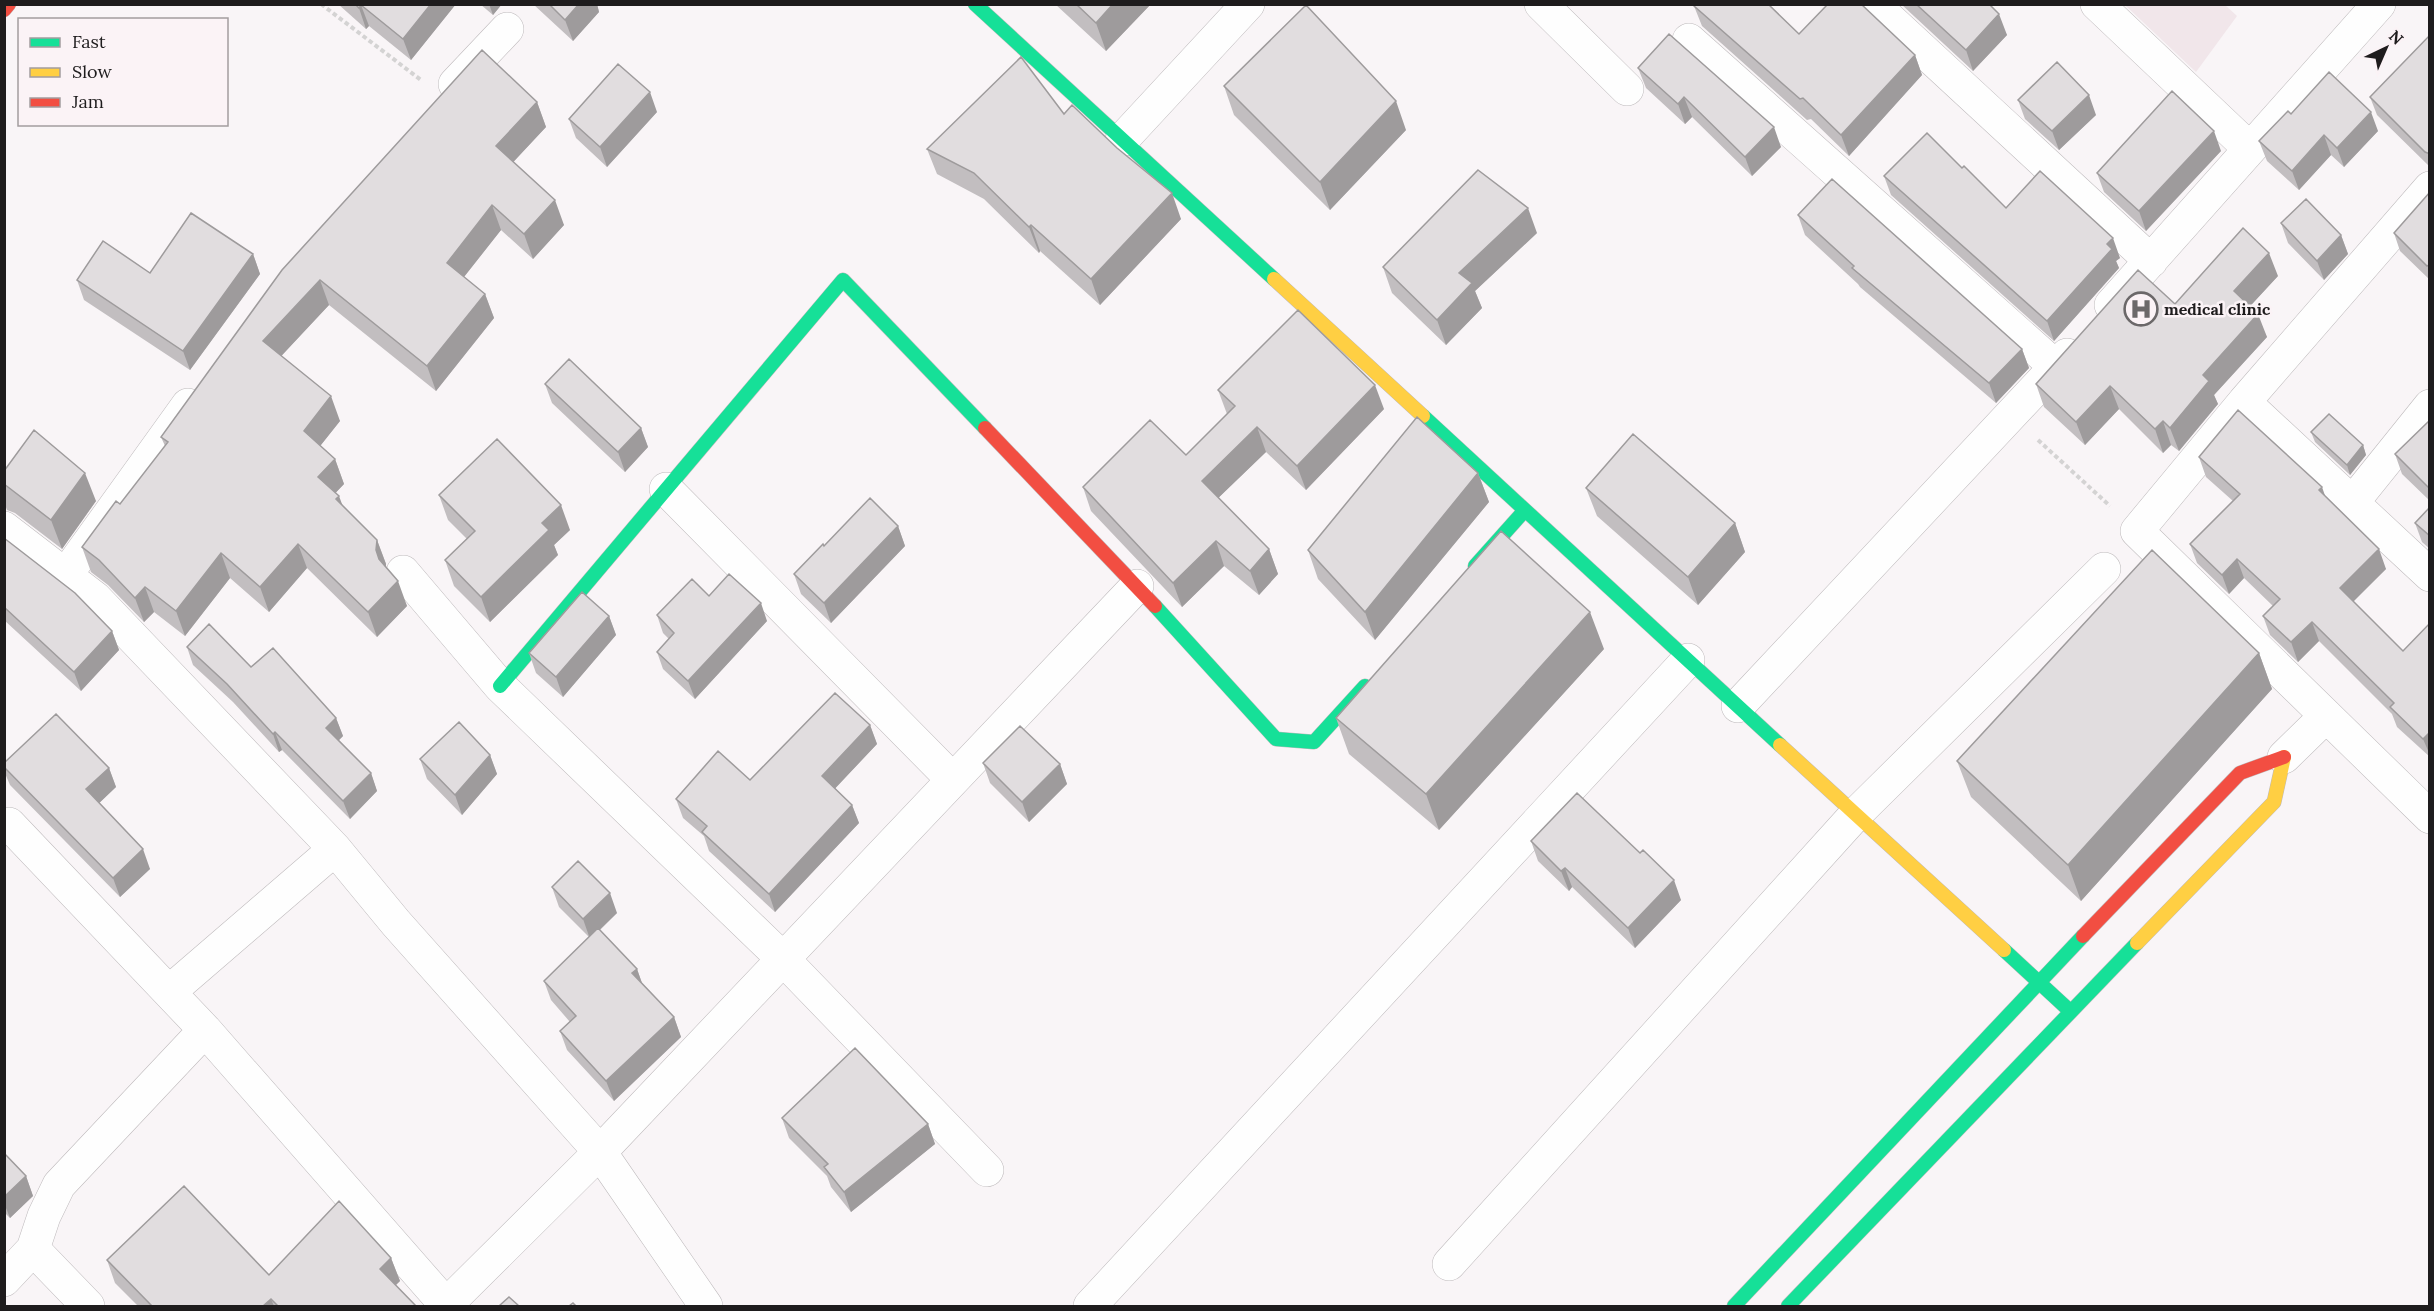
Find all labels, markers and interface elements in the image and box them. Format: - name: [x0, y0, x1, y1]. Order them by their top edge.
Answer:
- legend: [18, 18, 228, 126]
- north arrow: [2356, 18, 2416, 78]
- text: N: [2385, 26, 2408, 49]
- text: Fast: [72, 30, 106, 53]
- text: Slow: [72, 60, 112, 83]
- text: Jam: [71, 90, 104, 113]
- hospital icon: medical clinic: [2123, 291, 2159, 327]
- place label: medical clinic: [2164, 299, 2271, 319]

